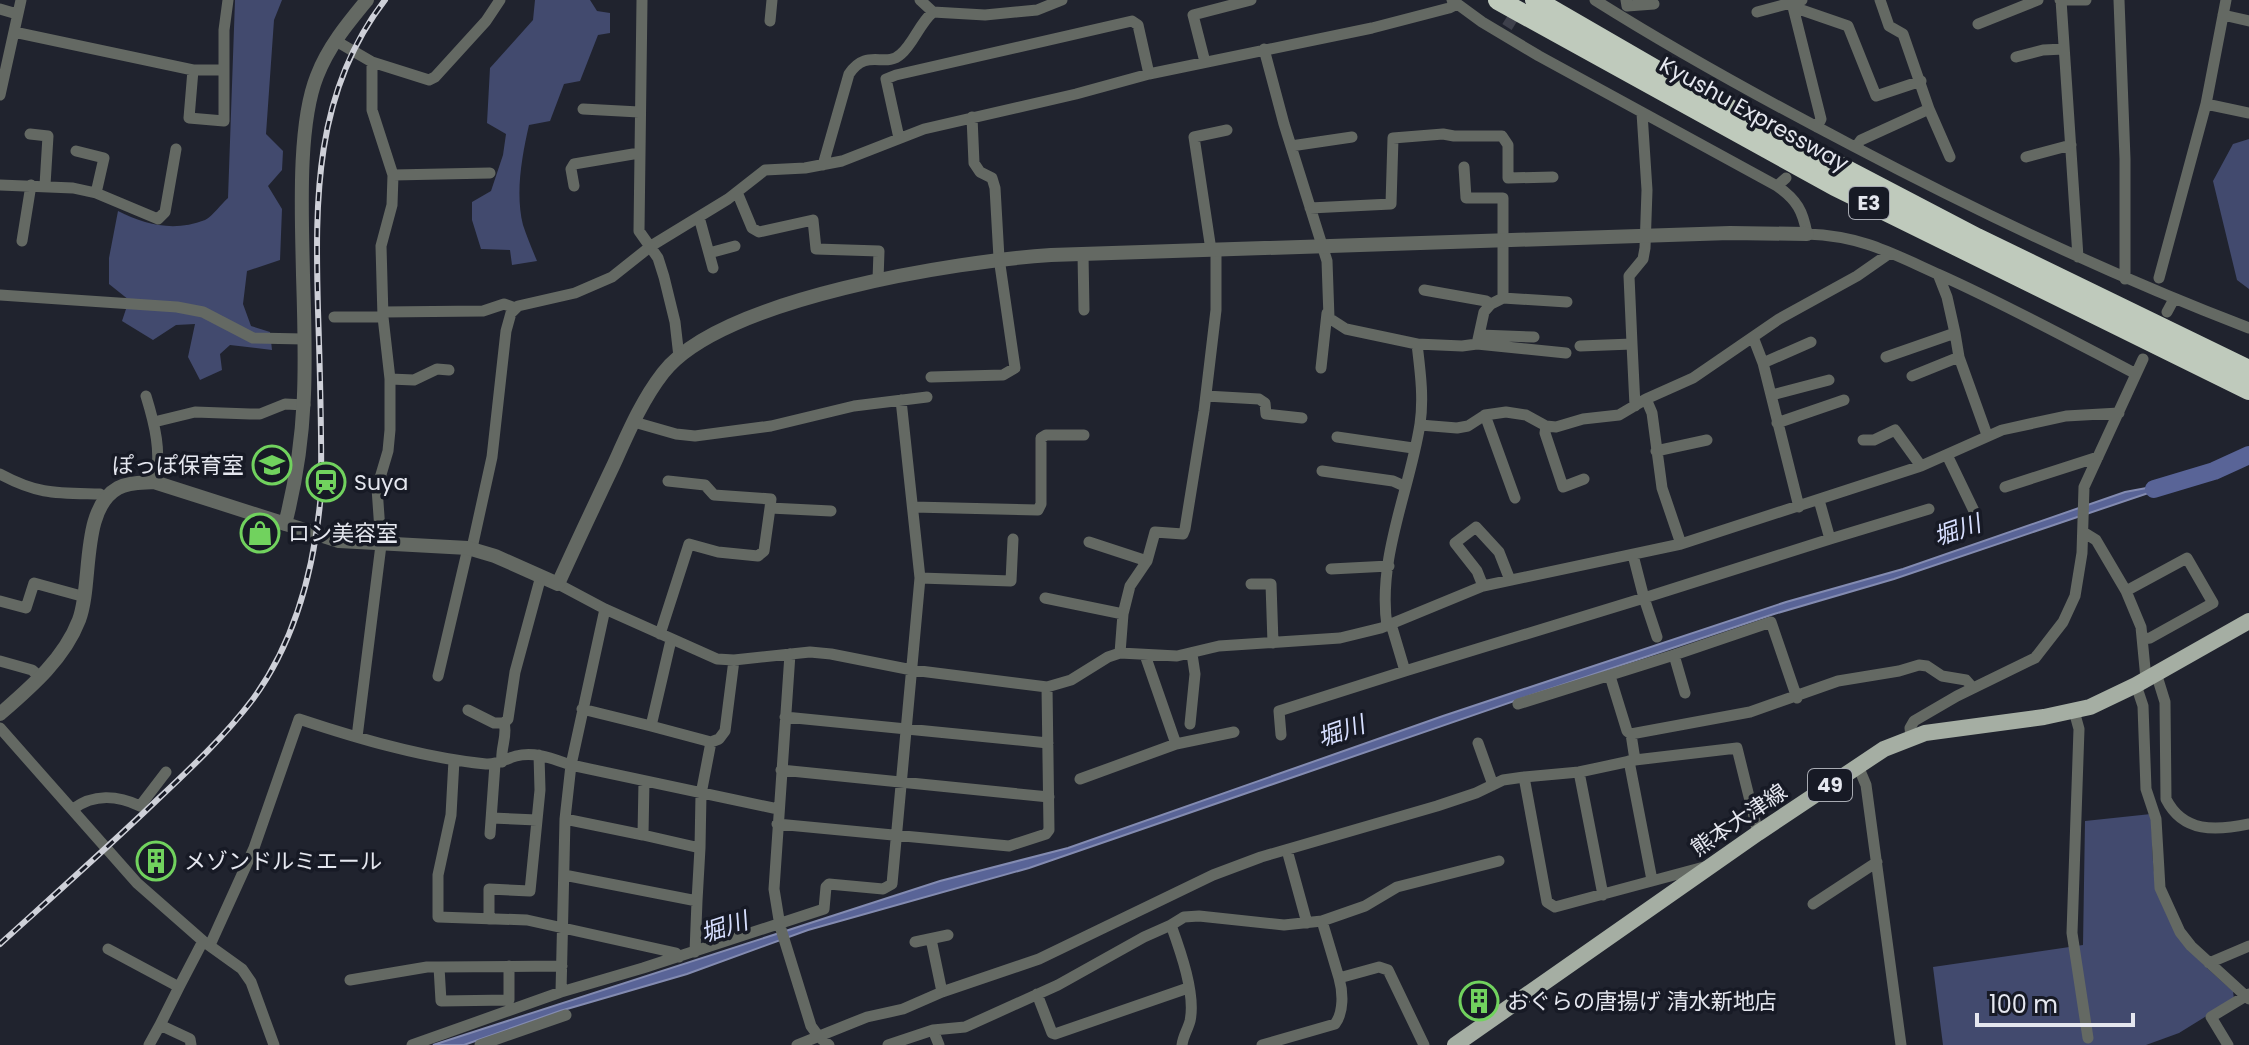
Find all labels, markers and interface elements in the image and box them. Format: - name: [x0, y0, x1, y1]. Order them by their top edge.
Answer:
- street label: Kyushu Expressway: [1654, 49, 1855, 179]
- road number: E3: [1849, 187, 1889, 219]
- school or university icon: ぽっぽ保育室: [251, 444, 293, 486]
- place label: ぽっぽ保育室: [112, 450, 244, 481]
- station icon: Suya: [305, 461, 347, 503]
- place label: Suya: [354, 467, 408, 498]
- water label: 堀川: [1929, 506, 1988, 553]
- shop icon: ロン美容室: [239, 512, 281, 554]
- place label: ロン美容室: [288, 518, 398, 549]
- water label: 堀川: [1313, 707, 1372, 754]
- road number: 49: [1808, 769, 1852, 801]
- street label: 熊本大津線: [1685, 776, 1793, 864]
- building icon: メゾンドルミエール: [135, 840, 177, 882]
- place label: メゾンドルミエール: [184, 846, 382, 877]
- water label: 堀川: [696, 903, 755, 950]
- scale bar: [1977, 977, 2133, 1027]
- building icon: おぐらの唐揚げ 清水新地店: [1458, 980, 1500, 1022]
- place label: おぐらの唐揚げ 清水新地店: [1507, 986, 1777, 1017]
- text: 100 m: [1989, 988, 2058, 1021]

